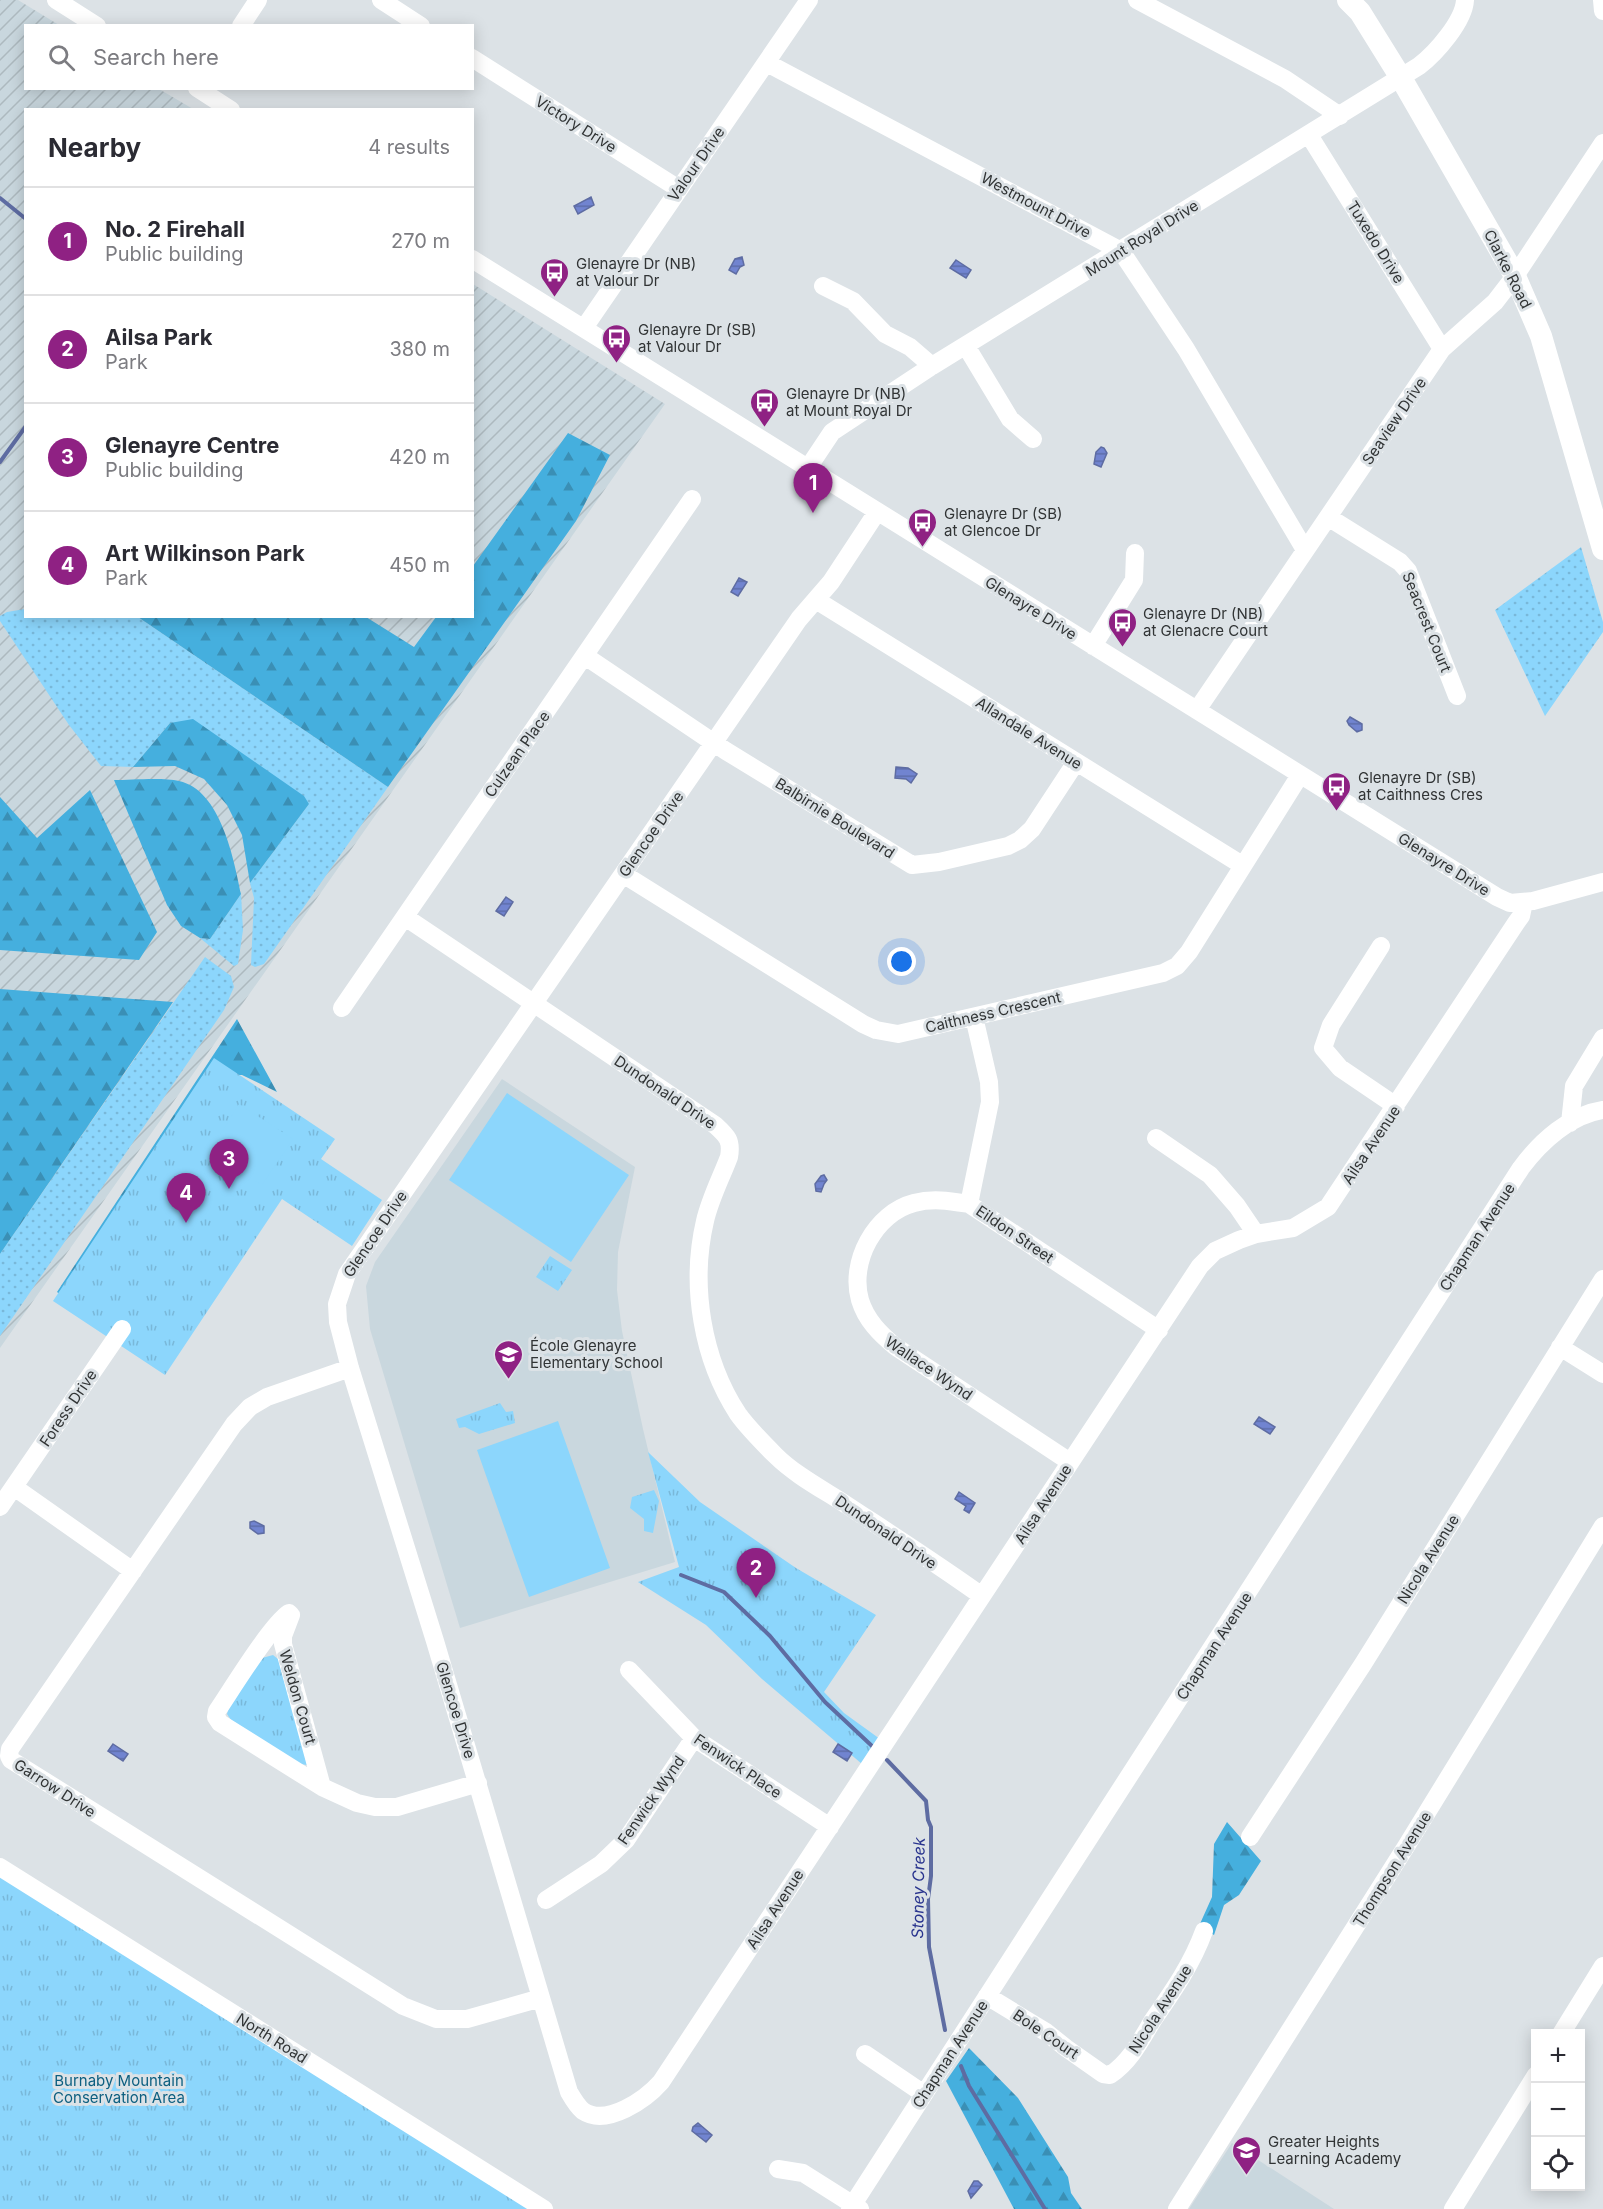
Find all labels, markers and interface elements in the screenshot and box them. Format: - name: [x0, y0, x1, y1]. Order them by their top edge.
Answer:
- search box: [24, 24, 474, 90]
- icon: search: [45, 41, 78, 74]
- text: Search here: [93, 44, 219, 70]
- street label: Victory Drive: [532, 92, 620, 156]
- street label: Valour Drive: [663, 123, 729, 205]
- text: Nearby: [48, 132, 141, 163]
- text: 4 results: [368, 135, 450, 159]
- street label: Westmount Drive: [978, 168, 1094, 242]
- street label: Mount Royal Drive: [1082, 196, 1202, 280]
- street label: Tuxedo Drive: [1343, 197, 1409, 287]
- text: No. 2 Firehall: [105, 216, 245, 242]
- street label: Clarke Road: [1480, 226, 1536, 312]
- text: 1: [63, 229, 72, 253]
- text: 270 m: [391, 229, 450, 253]
- text: Public building: [105, 242, 244, 266]
- place label: Glenayre Dr (NB) at Valour Dr: [576, 254, 696, 290]
- bus stop icon: Glenayre Dr (NB) at Valour Dr: [539, 256, 571, 298]
- place label: Glenayre Dr (SB) at Valour Dr: [638, 320, 757, 356]
- bus stop icon: Glenayre Dr (SB) at Valour Dr: [601, 322, 633, 364]
- text: Ailsa Park: [105, 324, 213, 350]
- text: 2: [61, 337, 74, 361]
- text: 380 m: [390, 337, 450, 361]
- text: Park: [105, 350, 148, 374]
- street label: Seaview Drive: [1358, 374, 1430, 468]
- place label: Glenayre Dr (NB) at Mount Royal Dr: [786, 384, 913, 420]
- bus stop icon: Glenayre Dr (NB) at Mount Royal Dr: [749, 386, 781, 428]
- text: Glenayre Centre: [105, 432, 279, 458]
- text: 3: [61, 445, 74, 469]
- text: 420 m: [389, 445, 450, 469]
- text: Public building: [105, 458, 244, 482]
- pin: 1: [794, 464, 832, 513]
- place label: Glenayre Dr (SB) at Glencoe Dr: [944, 504, 1063, 540]
- bus stop icon: Glenayre Dr (SB) at Glencoe Dr: [907, 506, 939, 548]
- text: Art Wilkinson Park: [105, 540, 305, 566]
- text: 4: [61, 553, 74, 577]
- text: 450 m: [389, 553, 450, 577]
- text: Park: [105, 566, 148, 590]
- street label: Seacrest Court: [1398, 569, 1456, 675]
- street label: Glenayre Drive: [982, 572, 1080, 644]
- place label: Glenayre Dr (NB) at Glenacre Court: [1143, 604, 1268, 640]
- bus stop icon: Glenayre Dr (NB) at Glenacre Court: [1106, 606, 1138, 648]
- street label: Allandale Avenue: [972, 693, 1086, 773]
- street label: Culzean Place: [480, 707, 554, 801]
- place label: Glenayre Dr (SB) at Caithness Cres: [1358, 768, 1483, 804]
- bus stop icon: Glenayre Dr (SB) at Caithness Cres: [1321, 770, 1353, 812]
- street label: Balbirnie Boulevard: [772, 774, 898, 862]
- street label: Glencoe Drive: [614, 788, 688, 880]
- street label: Glenayre Drive: [1395, 828, 1493, 900]
- your location: [887, 947, 916, 976]
- street label: Caithness Crescent: [923, 987, 1063, 1037]
- street label: Dundonald Drive: [611, 1051, 719, 1133]
- street label: Ailsa Avenue: [1338, 1102, 1404, 1188]
- pin: 3: [210, 1140, 248, 1189]
- pin: 4: [166, 1174, 206, 1223]
- street label: Chapman Avenue: [1435, 1180, 1519, 1294]
- street label: Glencoe Drive: [339, 1187, 411, 1281]
- street label: Eildon Street: [972, 1201, 1058, 1267]
- street label: Wallace Wynd: [882, 1332, 976, 1404]
- place label: École Glenayre Elementary School: [530, 1336, 663, 1372]
- school or university icon: École Glenayre Elementary School: [493, 1338, 525, 1380]
- street label: Foress Drive: [35, 1366, 101, 1450]
- street label: Ailsa Avenue: [1010, 1461, 1076, 1547]
- street label: Dundonald Drive: [832, 1491, 940, 1573]
- street label: Nicola Avenue: [1393, 1511, 1463, 1607]
- pin: 2: [736, 1548, 776, 1598]
- street label: Chapman Avenue: [1172, 1589, 1256, 1703]
- street label: Weldon Court: [275, 1648, 321, 1746]
- street label: Glencoe Drive: [432, 1659, 480, 1761]
- street label: Fenwick Place: [691, 1730, 785, 1802]
- street label: Fenwick Wynd: [613, 1752, 689, 1848]
- street label: Garrow Drive: [11, 1755, 99, 1821]
- street label: Thompson Avenue: [1349, 1808, 1435, 1930]
- water label: Stoney Creek: [907, 1837, 929, 1939]
- street label: Ailsa Avenue: [742, 1866, 808, 1952]
- street label: Nicola Avenue: [1124, 1961, 1196, 2057]
- street label: Chapman Avenue: [908, 1997, 992, 2111]
- street label: Bole Court: [1010, 2005, 1082, 2063]
- street label: North Road: [233, 2009, 311, 2067]
- map controls: [1531, 2029, 1585, 2191]
- button: +: [1531, 2029, 1585, 2083]
- park label: Burnaby Mountain Conservation Area: [53, 2071, 185, 2107]
- button: −: [1531, 2083, 1585, 2137]
- place label: Greater Heights Learning Academy: [1268, 2132, 1402, 2168]
- school or university icon: Greater Heights Learning Academy: [1231, 2134, 1263, 2176]
- button: locate: [1531, 2137, 1585, 2191]

